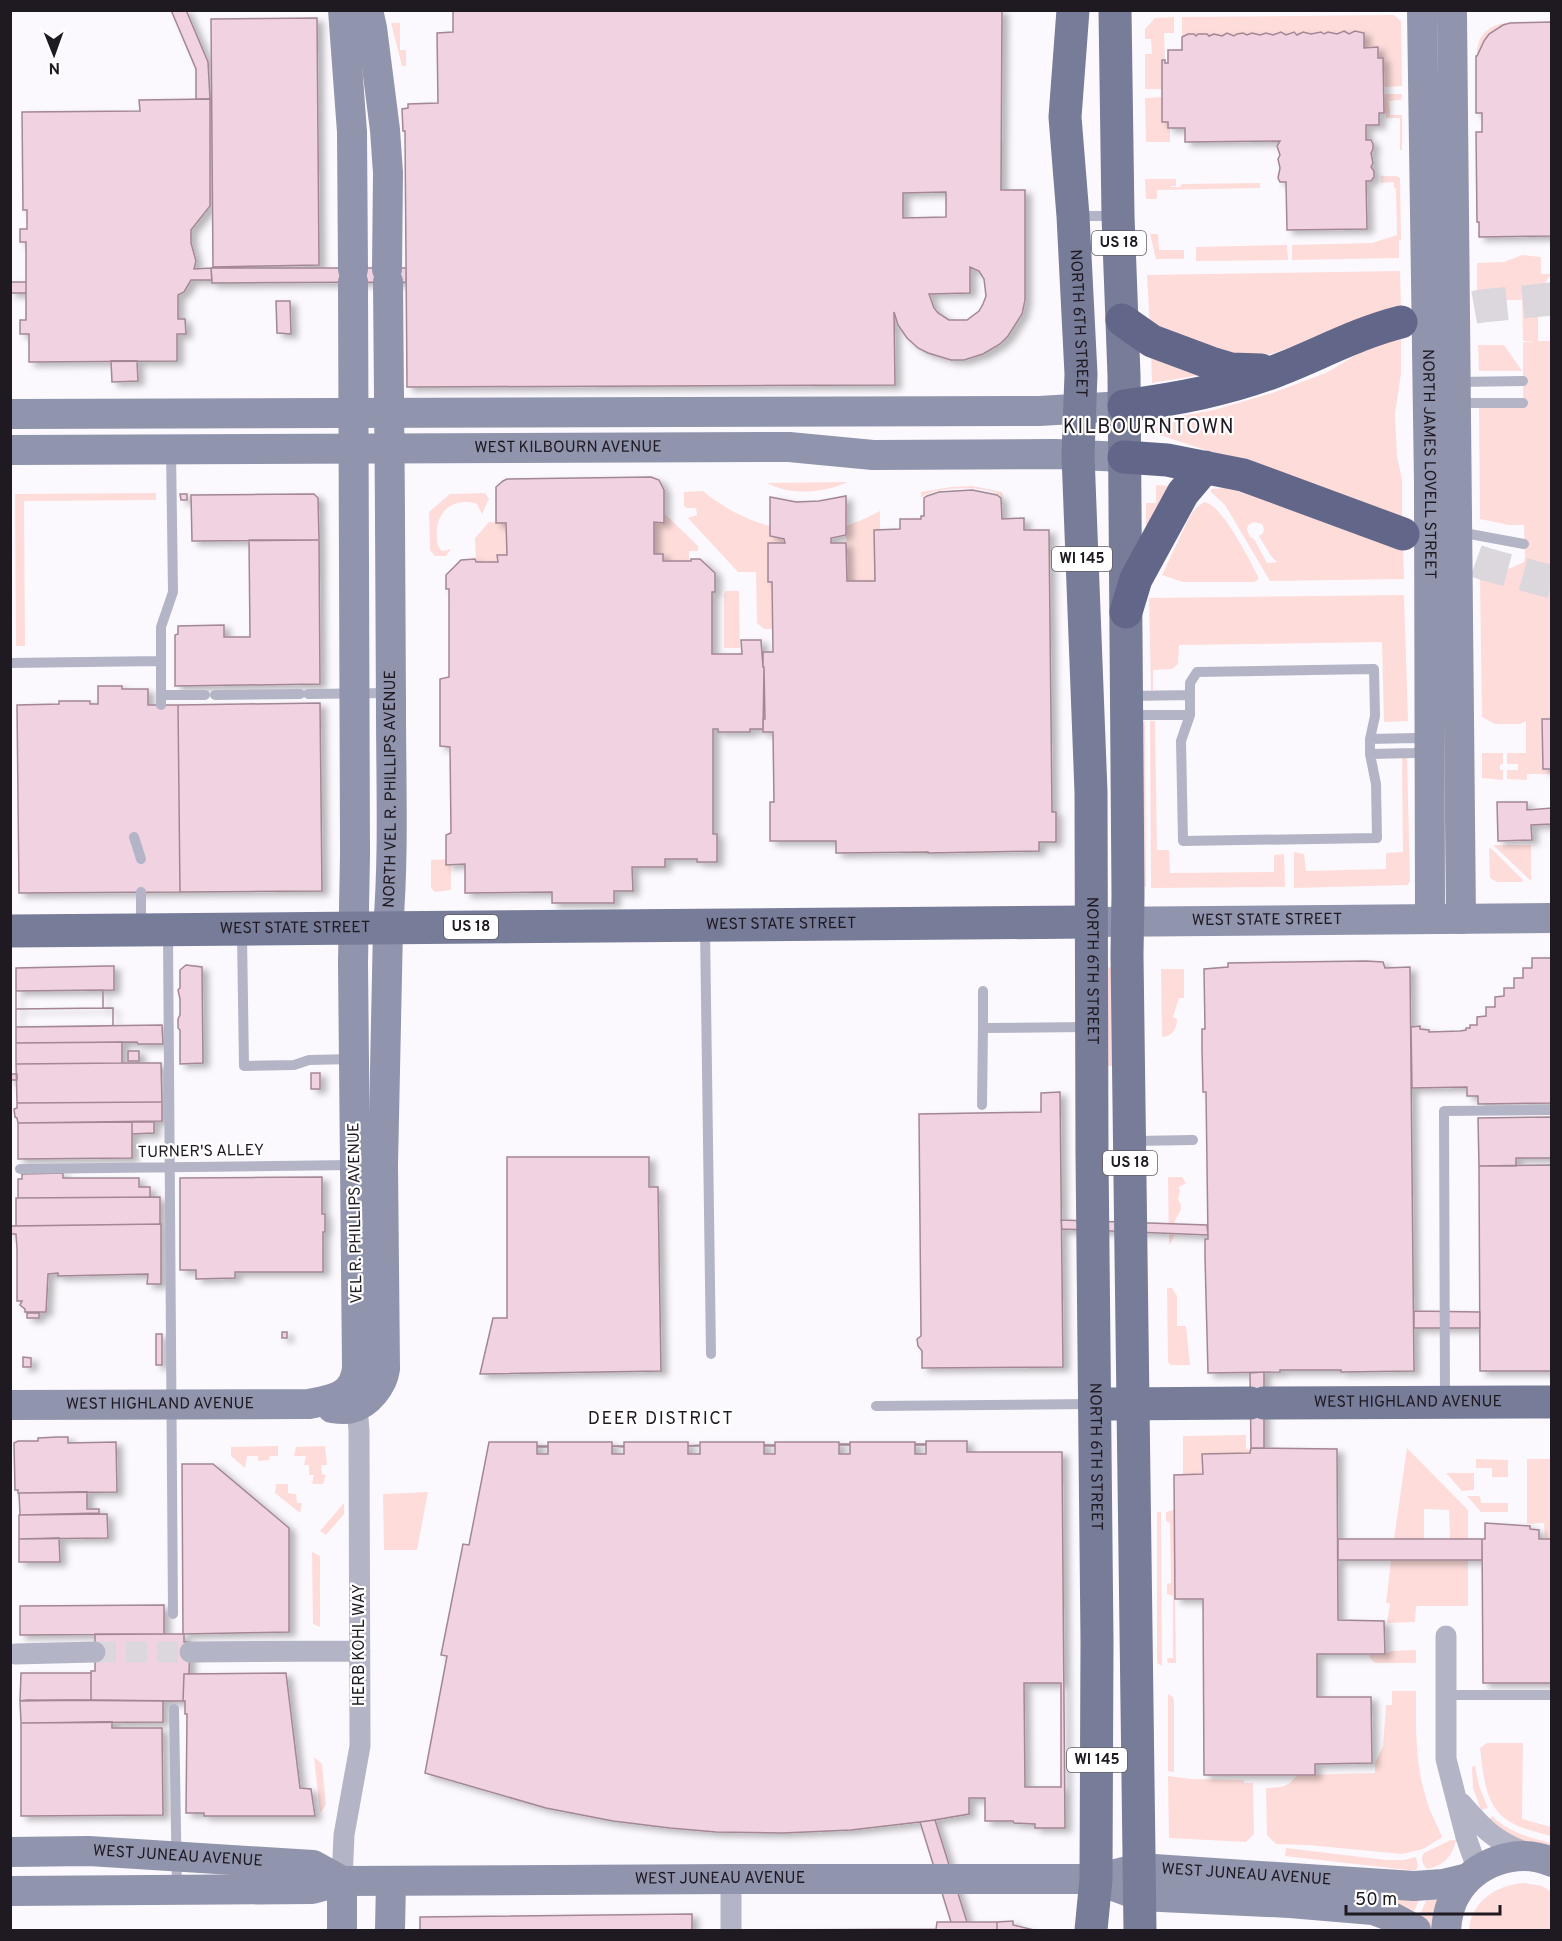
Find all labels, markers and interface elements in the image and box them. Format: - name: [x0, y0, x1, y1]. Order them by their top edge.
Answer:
- north arrow: [24, 24, 84, 84]
- text: N: [48, 57, 60, 77]
- road number: US 18: [1092, 231, 1146, 255]
- street label: NORTH 6TH STREET: [1065, 249, 1091, 398]
- street label: NORTH JAMES LOVELL STREET: [1417, 349, 1439, 579]
- district label: KILBOURNTOWN: [1063, 415, 1235, 441]
- street label: WEST KILBOURN AVENUE: [474, 437, 662, 458]
- road number: WI 145: [1052, 547, 1112, 571]
- street label: NORTH VEL R. PHILLIPS AVENUE: [379, 670, 402, 909]
- street label: NORTH 6TH STREET: [1081, 897, 1102, 1045]
- street label: WEST STATE STREET: [1192, 910, 1342, 931]
- street label: WEST STATE STREET: [706, 914, 856, 935]
- road number: US 18: [444, 915, 498, 939]
- street label: WEST STATE STREET: [220, 918, 370, 939]
- street label: VEL R. PHILLIPS AVENUE: [344, 1122, 368, 1304]
- street label: TURNER'S ALLEY: [138, 1141, 264, 1163]
- road number: US 18: [1103, 1151, 1157, 1175]
- street label: NORTH 6TH STREET: [1084, 1383, 1106, 1531]
- street label: WEST HIGHLAND AVENUE: [1314, 1392, 1502, 1413]
- street label: WEST HIGHLAND AVENUE: [66, 1394, 254, 1415]
- district label: DEER DISTRICT: [588, 1408, 734, 1431]
- street label: HERB KOHL WAY: [350, 1584, 370, 1706]
- road number: WI 145: [1067, 1748, 1127, 1772]
- street label: WEST JUNEAU AVENUE: [92, 1841, 264, 1872]
- street label: WEST JUNEAU AVENUE: [1161, 1859, 1332, 1891]
- street label: WEST JUNEAU AVENUE: [635, 1869, 805, 1889]
- scale bar: [1346, 1878, 1500, 1916]
- text: 50 m: [1355, 1889, 1397, 1912]

